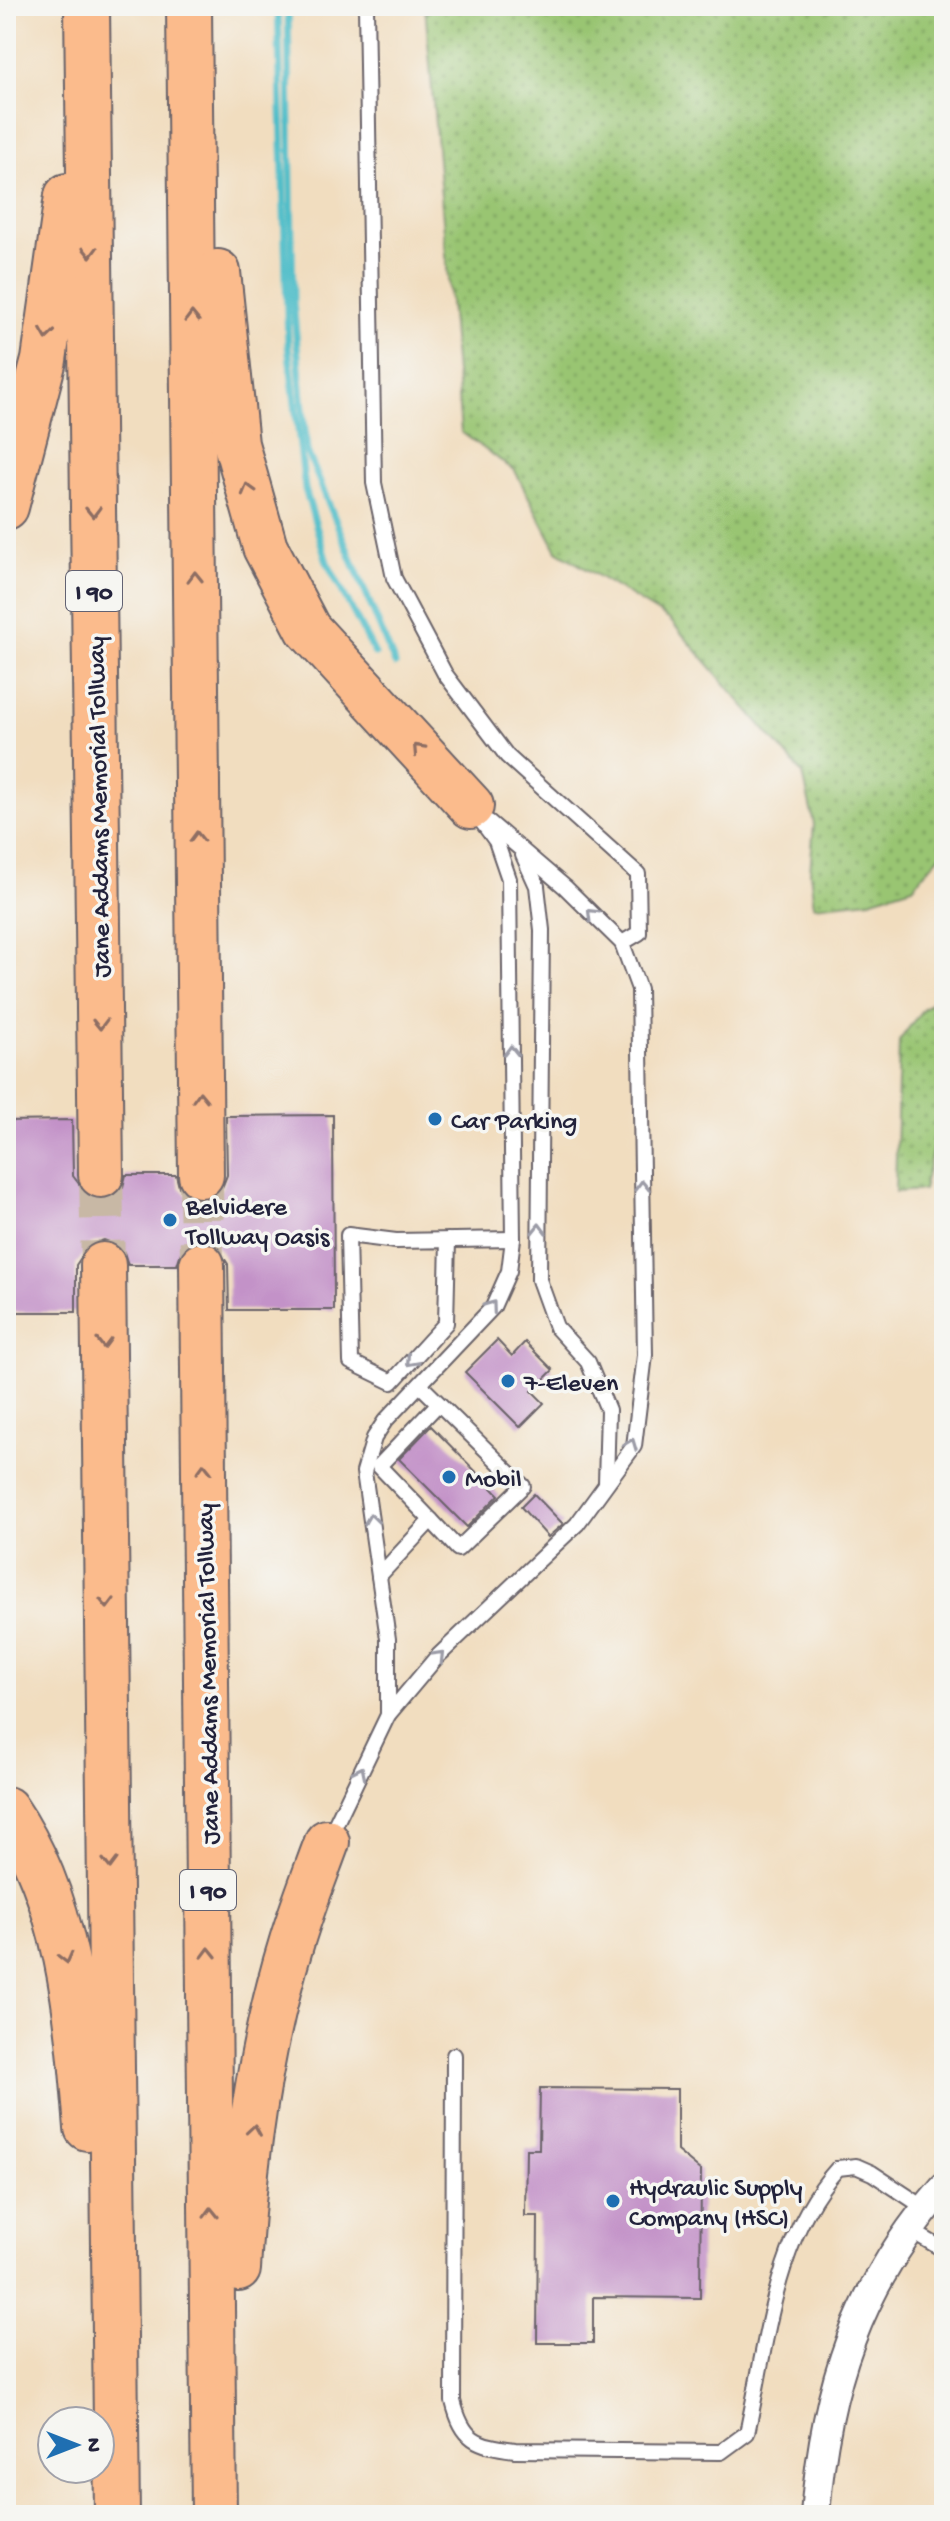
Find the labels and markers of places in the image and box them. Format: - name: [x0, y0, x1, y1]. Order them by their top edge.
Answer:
- place label: Car Parking: [451, 1108, 577, 1139]
- marker: Car Parking: [426, 1110, 444, 1128]
- place label: Belvidere Tollway Oasis: [184, 1194, 331, 1255]
- marker: Belvidere Tollway Oasis: [161, 1211, 179, 1229]
- place label: 7-Eleven: [523, 1370, 619, 1401]
- marker: 7-Eleven: [499, 1372, 517, 1390]
- place label: Mobil: [465, 1466, 522, 1497]
- marker: Mobil: [440, 1468, 458, 1486]
- place label: Hydraulic Supply Company (HSC): [629, 2175, 803, 2236]
- marker: Hydraulic Supply Company (HSC): [604, 2192, 622, 2210]

